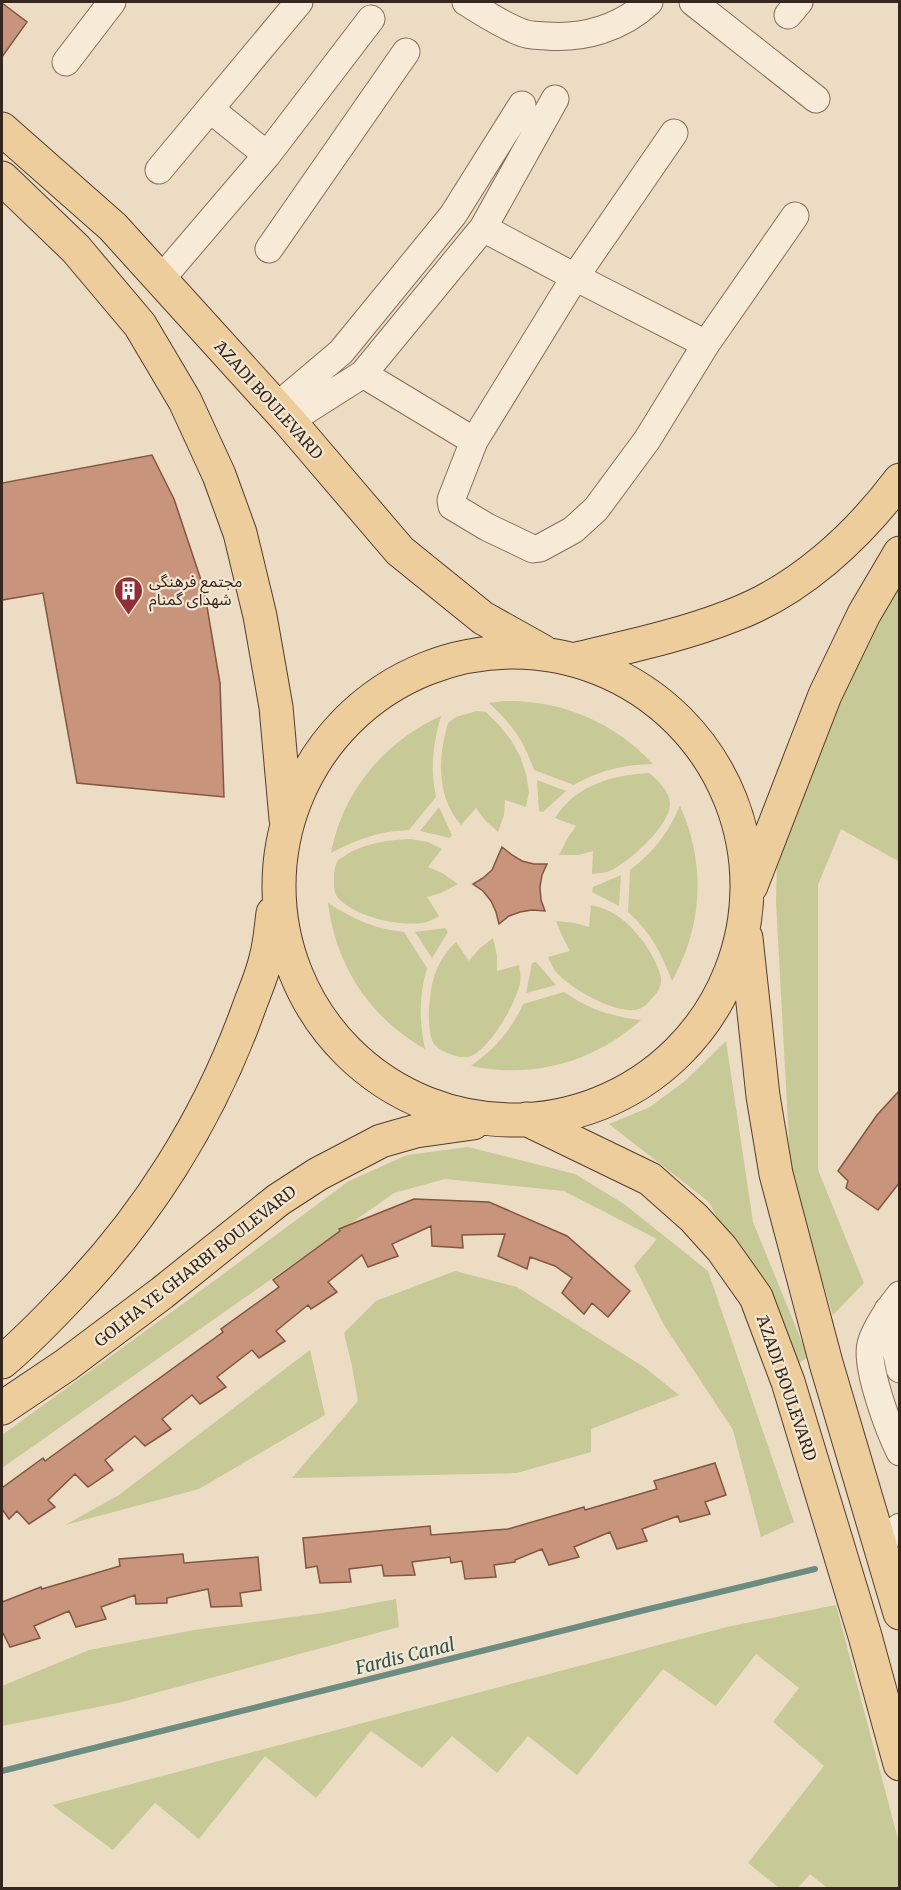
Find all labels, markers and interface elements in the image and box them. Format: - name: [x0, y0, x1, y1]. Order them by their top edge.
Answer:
- street label: َAZADI BOULEVARD: [210, 336, 327, 463]
- place label: مجتمع فرهنگی شهدای گمنام: [149, 571, 243, 612]
- building icon: مجتمع فرهنگی شهدای گمنام: [112, 574, 144, 616]
- street label: GOLHA YE GHARBI BOULEVARD: [90, 1181, 300, 1351]
- street label: َAZADI BOULEVARD: [752, 1312, 821, 1463]
- water label: Fardis Canal: [352, 1633, 457, 1680]

